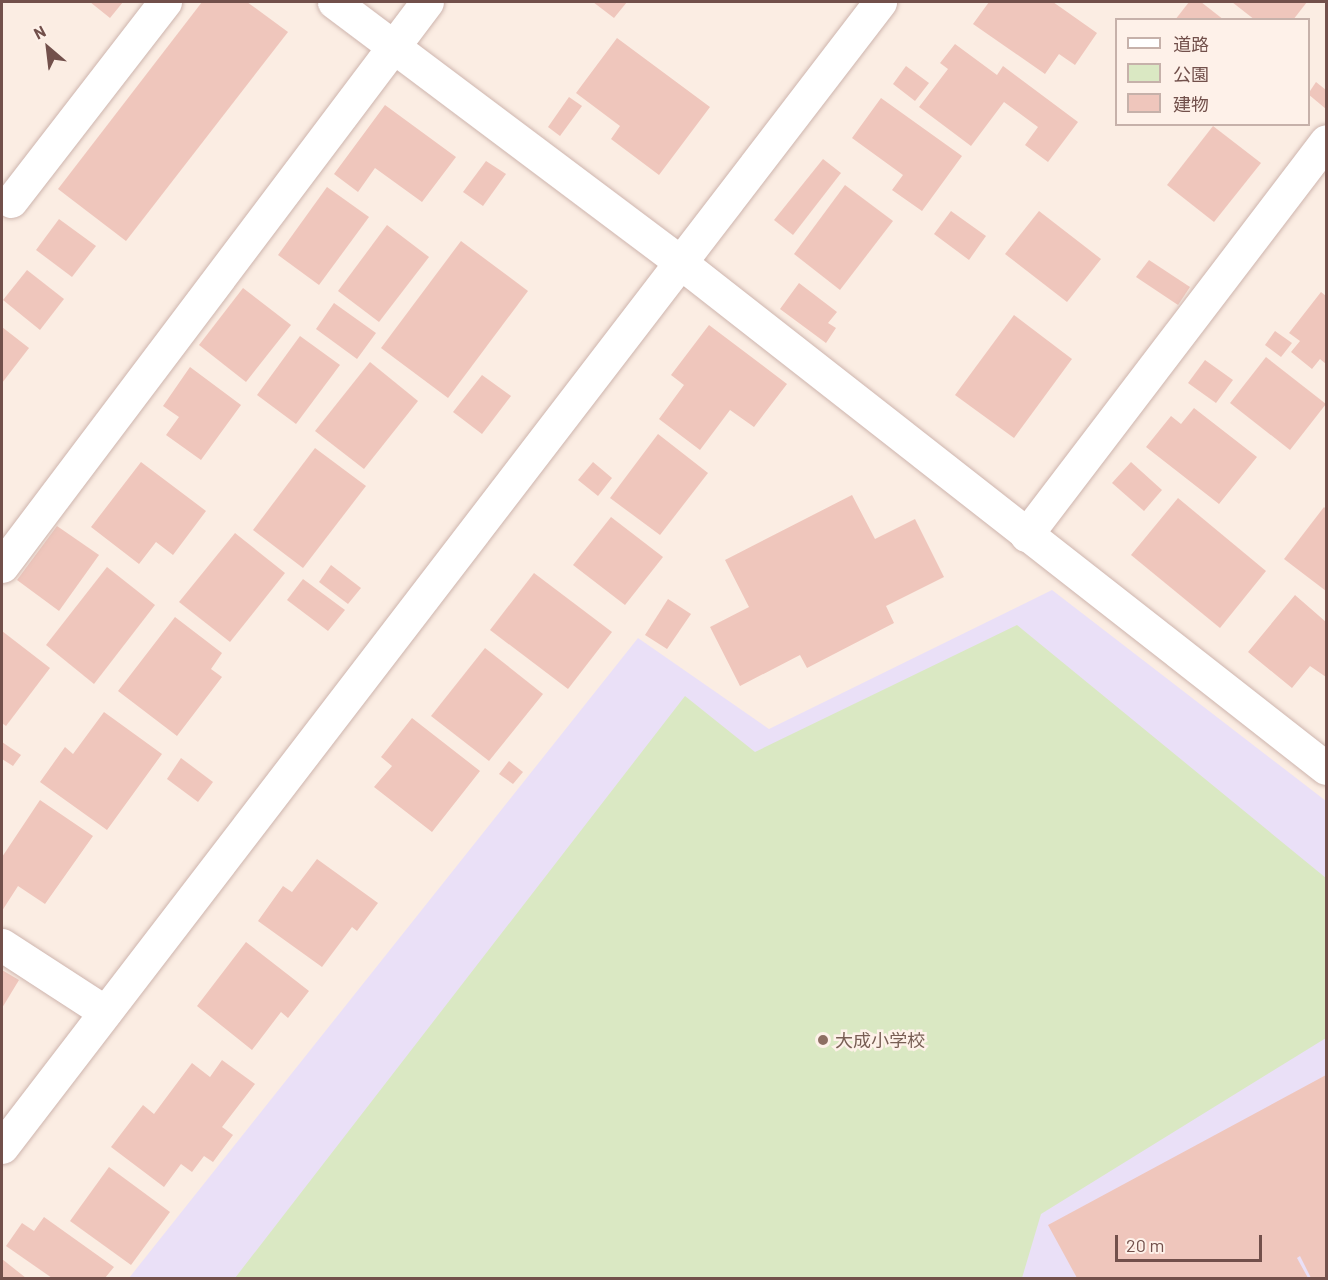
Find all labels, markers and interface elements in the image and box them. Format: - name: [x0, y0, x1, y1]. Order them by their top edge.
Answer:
- north arrow: [18, 18, 78, 78]
- legend: [1115, 18, 1310, 126]
- text: N: [30, 21, 48, 43]
- text: 道路: [1173, 33, 1209, 55]
- text: 公園: [1173, 63, 1209, 85]
- text: 建物: [1173, 93, 1209, 115]
- place label: 大成小学校: [835, 1029, 925, 1051]
- marker: 大成小学校: [816, 1033, 830, 1047]
- scale bar: [1118, 1223, 1265, 1261]
- text: 20 m: [1126, 1234, 1164, 1256]

